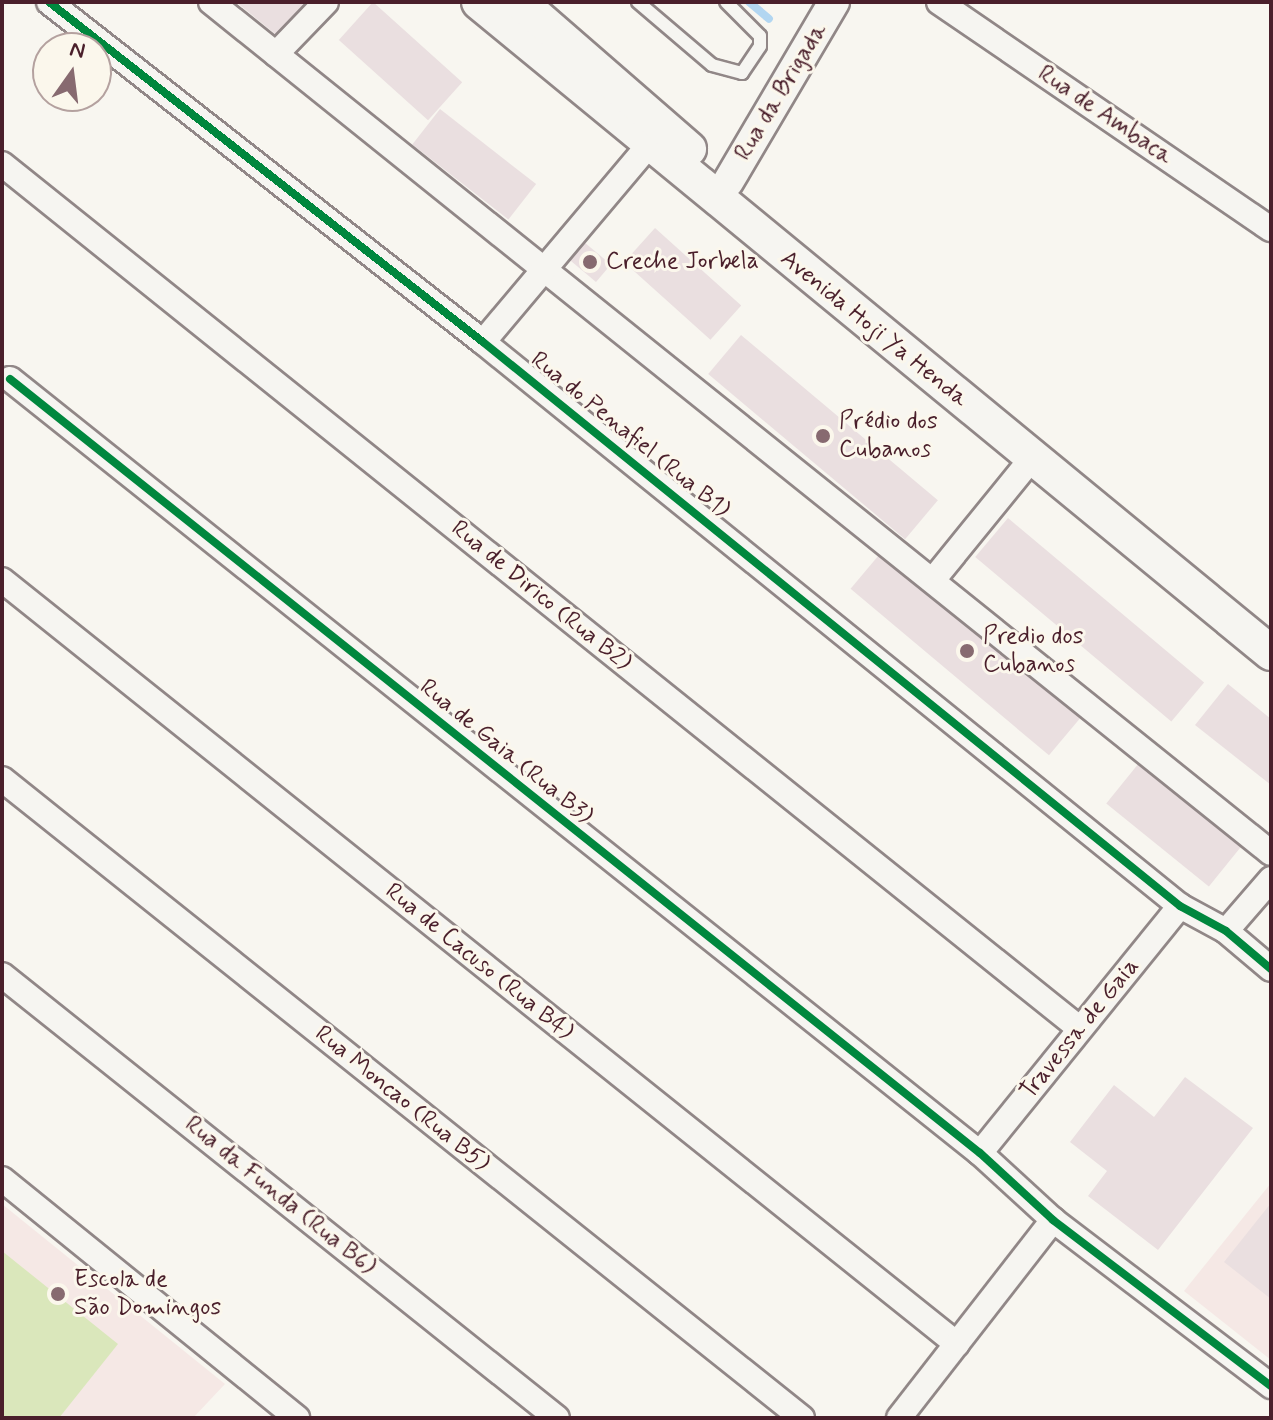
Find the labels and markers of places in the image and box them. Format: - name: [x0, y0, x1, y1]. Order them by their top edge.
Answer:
- place label: Creche Jorbela: [606, 248, 760, 276]
- marker: Creche Jorbela: [581, 253, 599, 271]
- place label: Prédio dos Cubanos: [839, 408, 939, 464]
- marker: Prédio dos Cubanos: [814, 427, 832, 445]
- place label: Predio dos Cubanos: [983, 623, 1083, 679]
- marker: Predio dos Cubanos: [958, 642, 976, 660]
- place label: Escola de São Domingos: [74, 1266, 221, 1322]
- marker: Escola de São Domingos: [49, 1285, 67, 1303]

